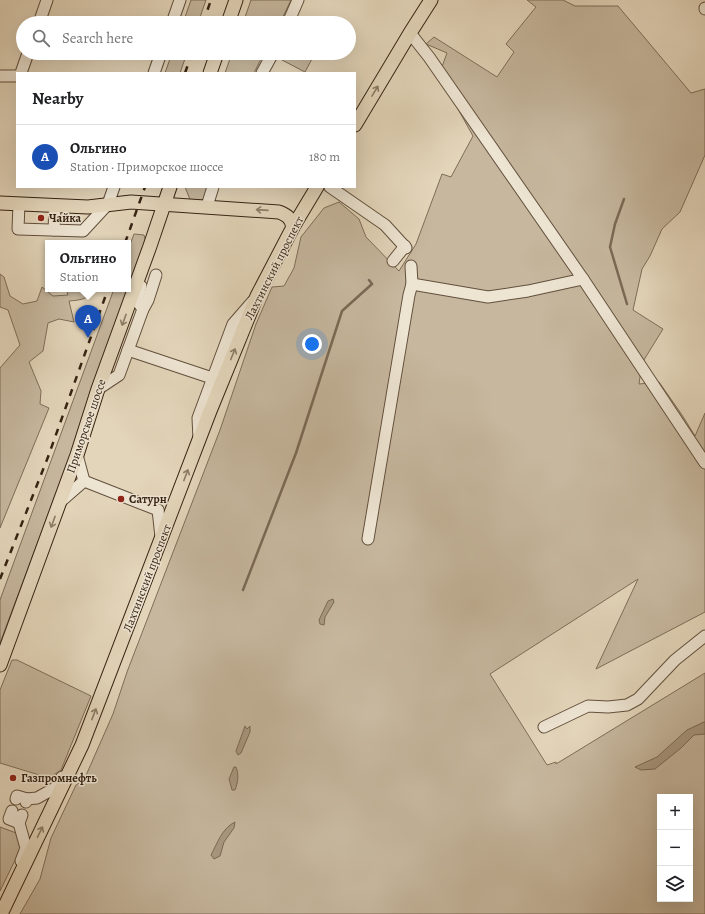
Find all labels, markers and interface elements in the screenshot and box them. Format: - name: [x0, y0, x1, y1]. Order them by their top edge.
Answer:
- search box: [16, 16, 356, 60]
- icon: search: [30, 27, 52, 49]
- text: Search here: [62, 28, 133, 48]
- one-way arrow: [372, 85, 380, 97]
- text: Nearby: [32, 87, 83, 110]
- text: Ольгино: [70, 138, 127, 158]
- text: A: [41, 148, 49, 165]
- text: 180 m: [309, 148, 340, 165]
- text: Station · Приморское шоссе: [70, 158, 224, 175]
- one-way arrow: [256, 207, 269, 214]
- place label: Чайка: [49, 210, 82, 226]
- marker: Чайка: [36, 213, 46, 223]
- street label: Лахтинский проспект: [241, 213, 307, 323]
- popup: [45, 240, 131, 292]
- text: Ольгино: [60, 248, 116, 268]
- text: Station: [60, 268, 99, 285]
- pin: A: [75, 305, 101, 338]
- one-way arrow: [119, 313, 127, 325]
- your location: [302, 334, 322, 354]
- one-way arrow: [230, 348, 238, 360]
- street label: Приморское шоссе: [62, 377, 110, 475]
- one-way arrow: [183, 469, 191, 481]
- place label: Сатурн: [129, 491, 167, 507]
- marker: Сатурн: [116, 494, 126, 504]
- one-way arrow: [48, 515, 56, 527]
- street label: Лахтинский проспект: [119, 521, 175, 634]
- one-way arrow: [91, 708, 99, 720]
- place label: Газпромнефть: [21, 770, 97, 786]
- marker: Газпромнефть: [8, 773, 18, 783]
- map controls: [657, 794, 693, 902]
- button: +: [657, 794, 693, 830]
- one-way arrow: [37, 826, 44, 838]
- button: −: [657, 830, 693, 866]
- button: layers: [657, 866, 693, 902]

